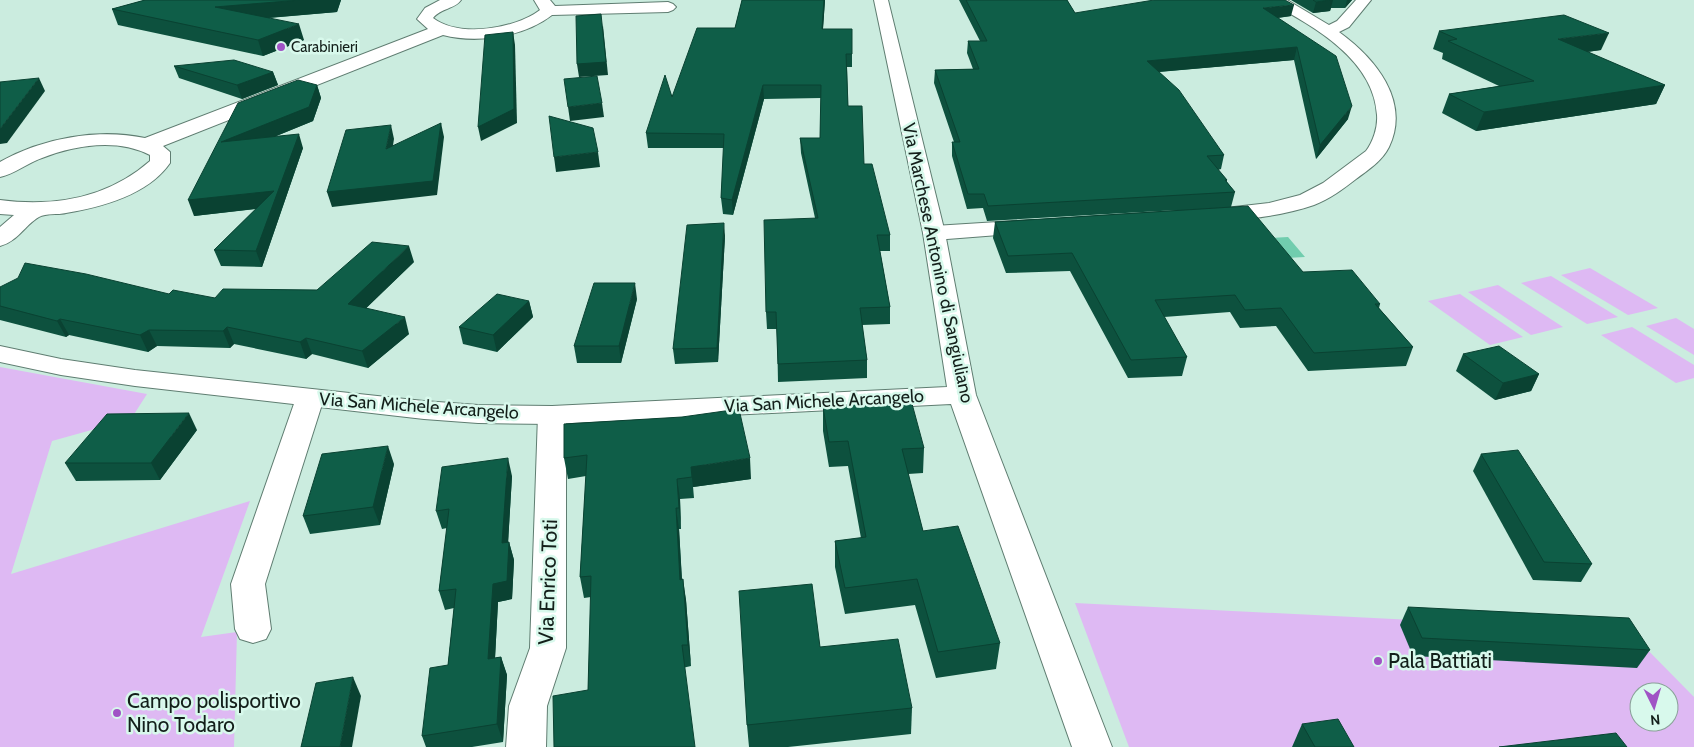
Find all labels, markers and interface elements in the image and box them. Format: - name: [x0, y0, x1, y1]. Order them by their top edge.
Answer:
- place label: Carabinieri: [291, 38, 358, 56]
- marker: Carabinieri: [275, 41, 287, 53]
- street label: Via Marchese Antonino di Sangiuliano: [898, 121, 978, 405]
- street label: Via San Michele Arcangelo: [724, 385, 925, 417]
- street label: Via San Michele Arcangelo: [318, 388, 520, 424]
- street label: Via Enrico Toti: [533, 519, 562, 645]
- place label: Pala Battiati: [1388, 648, 1492, 673]
- marker: Pala Battiati: [1372, 655, 1384, 667]
- north arrow: [1629, 682, 1679, 732]
- place label: Campo polisportivo Nino Todaro: [127, 688, 301, 737]
- marker: Campo polisportivo Nino Todaro: [111, 707, 123, 719]
- text: N: [1649, 711, 1661, 729]

